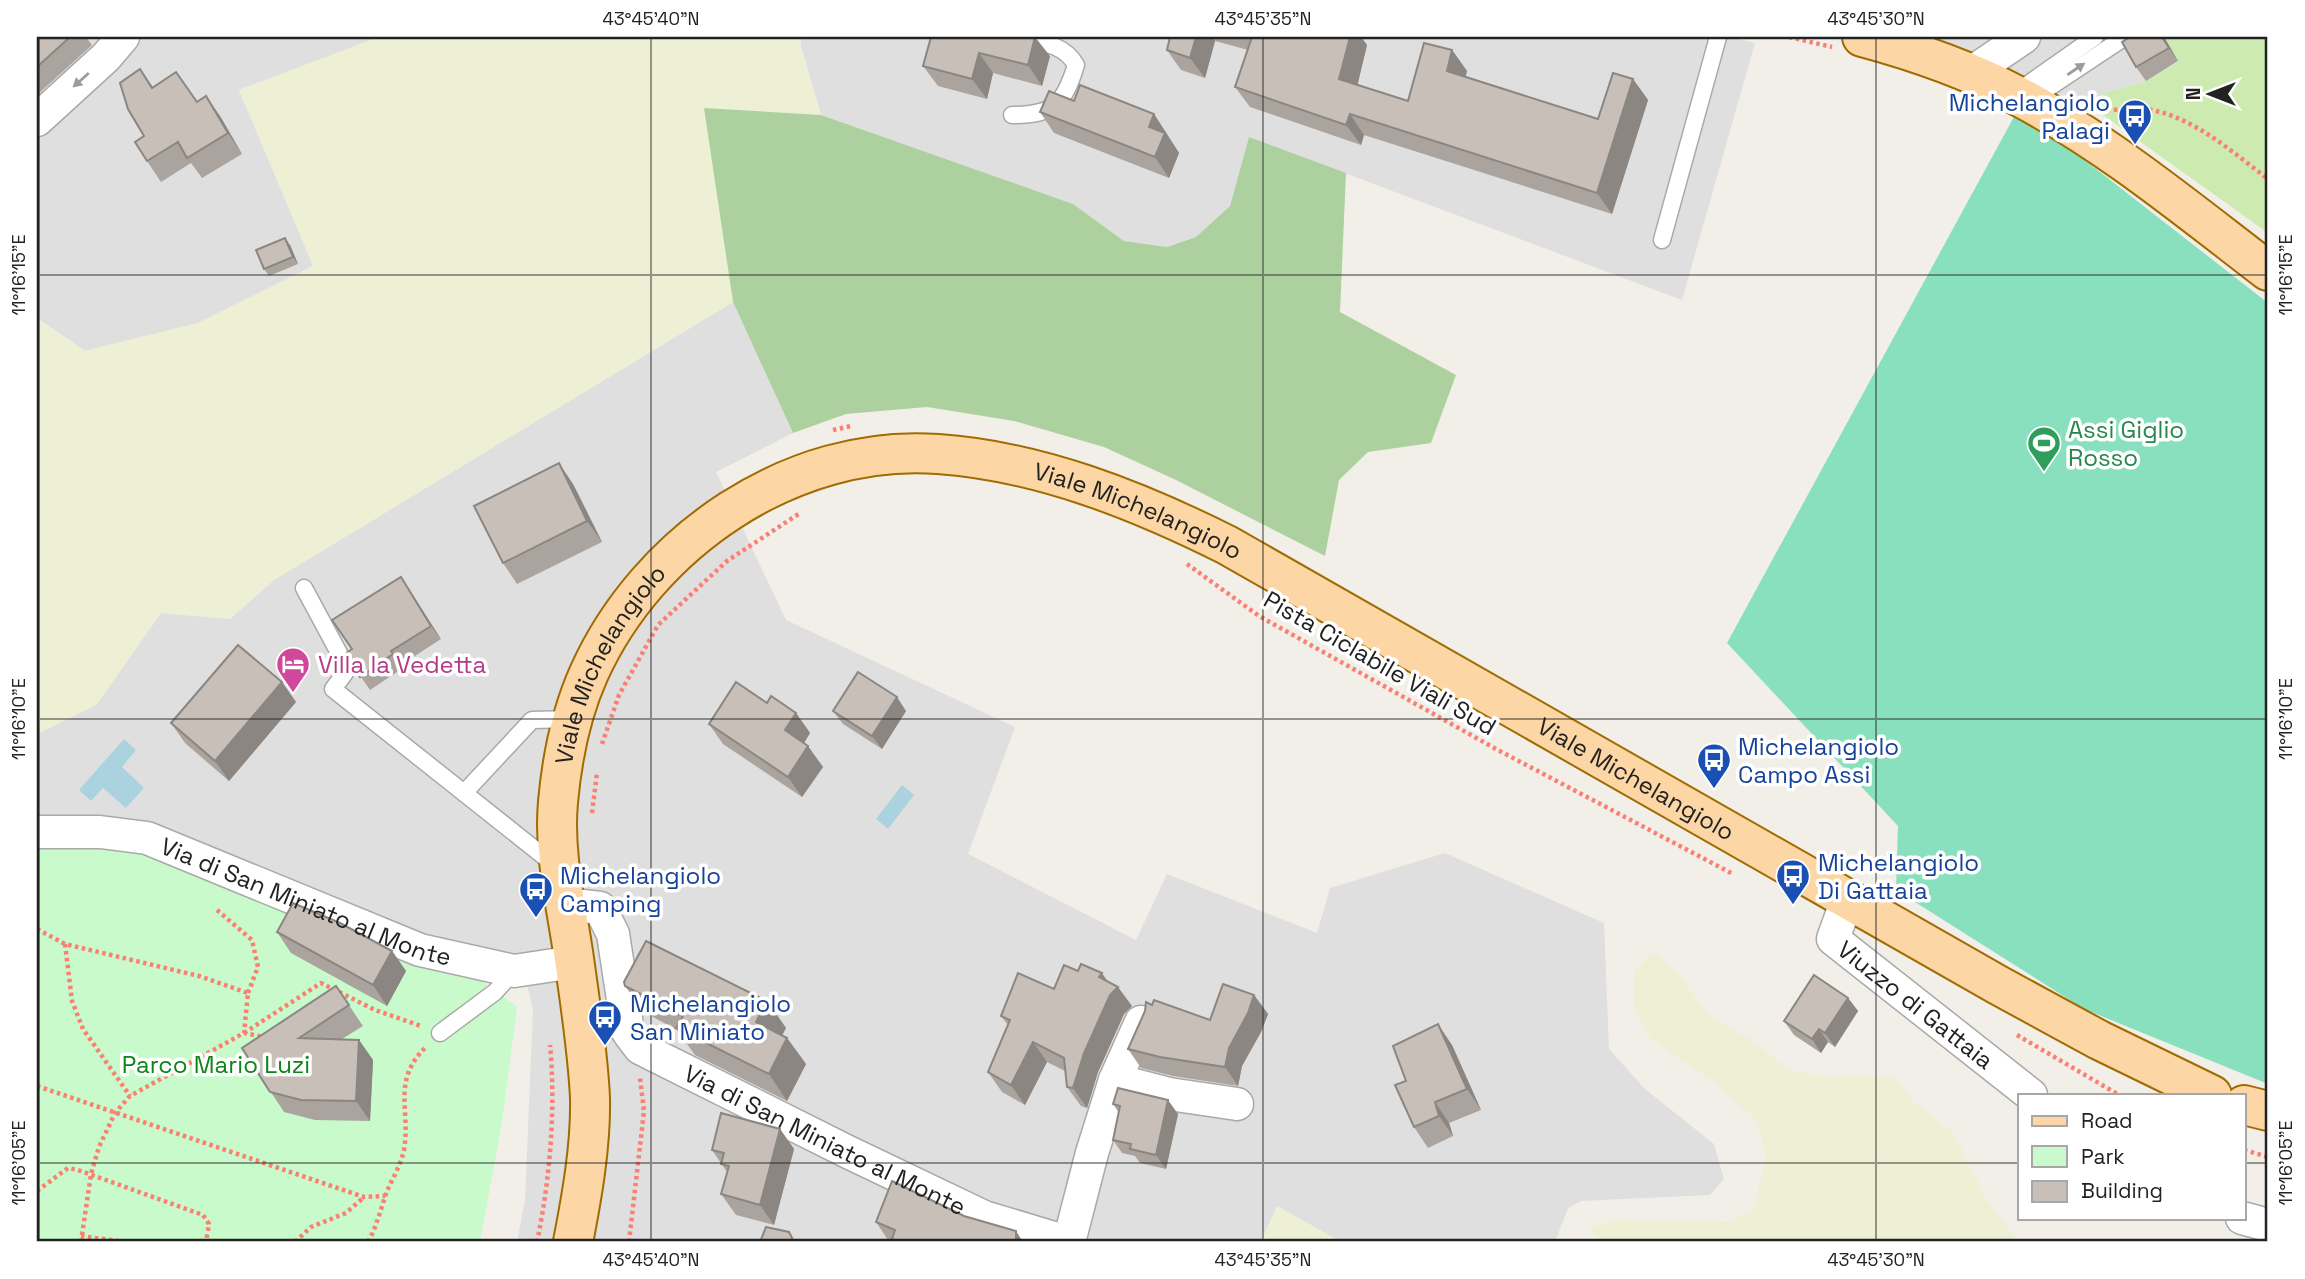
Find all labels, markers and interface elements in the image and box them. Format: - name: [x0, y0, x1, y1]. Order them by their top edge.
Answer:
- text: 43°45'40"N: [602, 7, 700, 30]
- text: 43°45'35"N: [1215, 7, 1311, 30]
- text: 43°45'30"N: [1827, 7, 1925, 30]
- north arrow: [2176, 60, 2246, 130]
- one-way arrow: [2067, 63, 2086, 76]
- one-way arrow: [73, 71, 90, 87]
- place label: Michelangiolo Palagi: [1949, 87, 2110, 146]
- text: N: [2181, 88, 2206, 100]
- bus stop icon: Michelangiolo Palagi: [2116, 97, 2154, 146]
- text: 11°16'15"E: [7, 234, 30, 316]
- text: 11°16'15"E: [2274, 234, 2297, 316]
- place label: Assi Giglio Rosso: [2068, 414, 2184, 473]
- sports icon: Assi Giglio Rosso: [2025, 424, 2063, 473]
- street label: Viale Michelangiolo: [1031, 455, 1248, 566]
- street label: Viale Michelangiolo: [547, 558, 672, 767]
- street label: Pista Ciclabile Viali Sud: [1258, 584, 1502, 742]
- hotel icon: Villa la Vedetta: [274, 645, 312, 694]
- place label: Villa la Vedetta: [318, 649, 487, 680]
- text: 11°16'10"E: [7, 678, 30, 760]
- text: 11°16'10"E: [2274, 678, 2297, 760]
- street label: Viale Michelangiolo: [1532, 710, 1740, 847]
- place label: Michelangiolo Campo Assi: [1738, 731, 1899, 790]
- bus stop icon: Michelangiolo Campo Assi: [1695, 741, 1733, 790]
- street label: Via di San Miniato al Monte: [156, 830, 454, 972]
- place label: Michelangiolo Di Gattaia: [1818, 847, 1979, 906]
- bus stop icon: Michelangiolo Di Gattaia: [1774, 857, 1812, 906]
- place label: Michelangiolo Camping: [560, 860, 721, 919]
- bus stop icon: Michelangiolo Camping: [517, 870, 555, 919]
- street label: Viuzzo di Gattaia: [1832, 933, 2000, 1076]
- place label: Michelangiolo San Miniato: [630, 988, 791, 1047]
- bus stop icon: Michelangiolo San Miniato: [586, 998, 624, 1047]
- park label: Parco Mario Luzi: [122, 1049, 310, 1080]
- street label: Via di San Miniato al Monte: [679, 1057, 971, 1222]
- legend: [2018, 1094, 2246, 1220]
- text: Road: [2081, 1107, 2133, 1134]
- text: 11°16'05"E: [7, 1120, 30, 1206]
- text: 11°16'05"E: [2274, 1120, 2297, 1206]
- text: Park: [2081, 1143, 2125, 1170]
- text: Building: [2081, 1177, 2163, 1204]
- text: 43°45'40"N: [602, 1248, 700, 1271]
- text: 43°45'35"N: [1215, 1248, 1311, 1271]
- text: 43°45'30"N: [1827, 1248, 1925, 1271]

